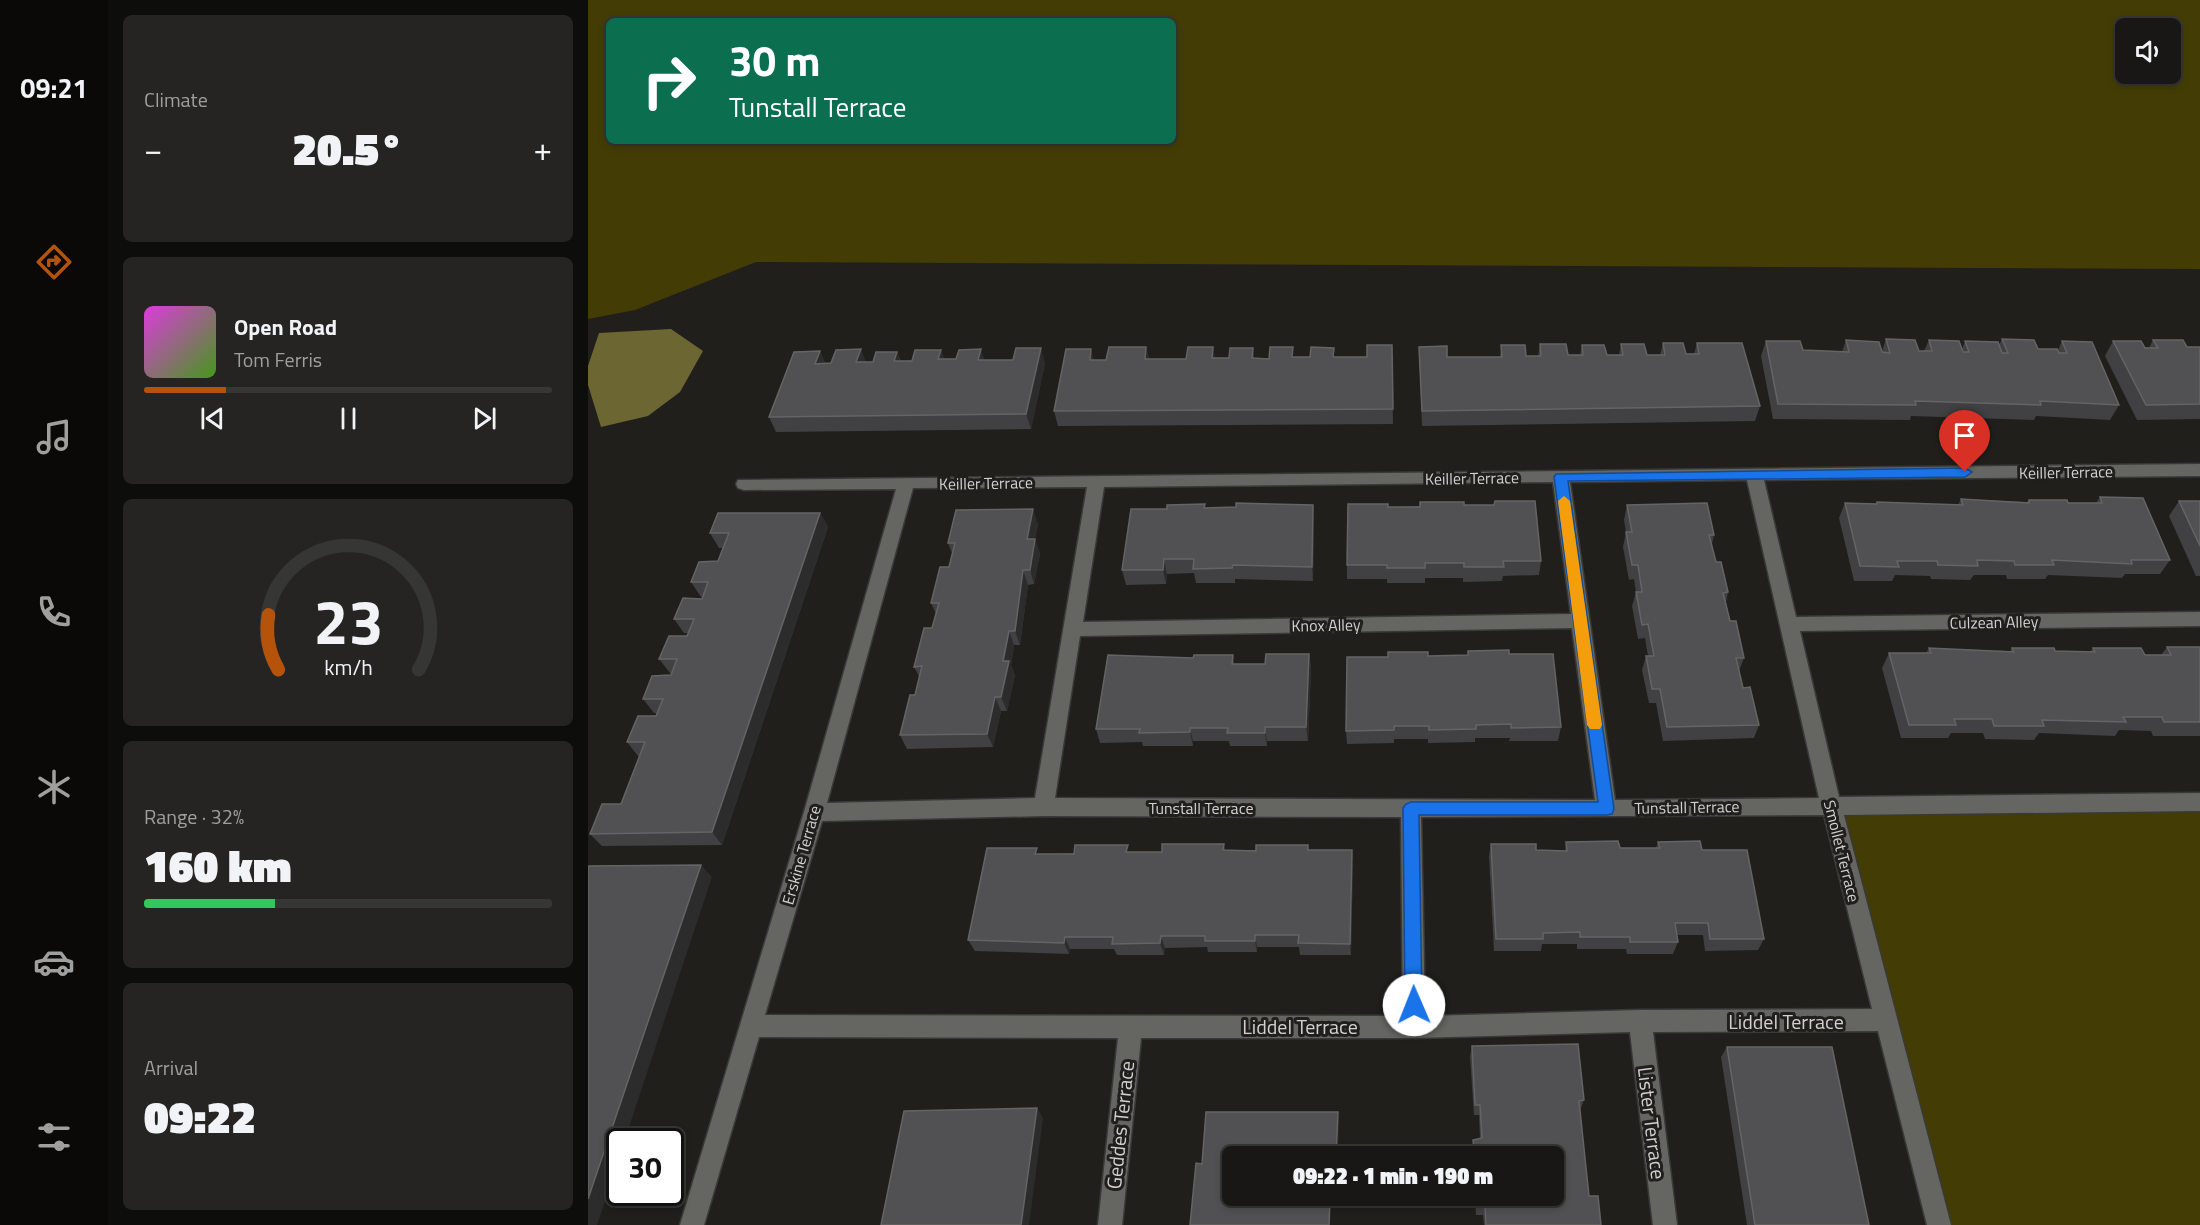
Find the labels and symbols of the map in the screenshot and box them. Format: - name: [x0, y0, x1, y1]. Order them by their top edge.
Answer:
- pin: [1939, 410, 1990, 472]
- street label: Keiller Terrace: [2019, 459, 2113, 485]
- street label: Keiller Terrace: [1425, 465, 1519, 491]
- street label: Keiller Terrace: [939, 470, 1033, 496]
- street label: Culzean Alley: [1949, 609, 2039, 635]
- street label: Knox Alley: [1291, 612, 1361, 638]
- street label: Tunstall Terrace: [1634, 794, 1740, 820]
- street label: Tunstall Terrace: [1148, 796, 1254, 820]
- street label: Smollet Terrace: [1818, 798, 1866, 904]
- street label: Erskine Terrace: [775, 803, 827, 907]
- position arrow: [1382, 973, 1446, 1037]
- street label: Liddel Terrace: [1728, 1006, 1844, 1037]
- street label: Liddel Terrace: [1242, 1011, 1358, 1042]
- street label: Geddes Terrace: [1098, 1059, 1142, 1191]
- street label: Lister Terrace: [1630, 1065, 1674, 1181]
- speed limit sign: 30: [606, 1128, 684, 1206]

